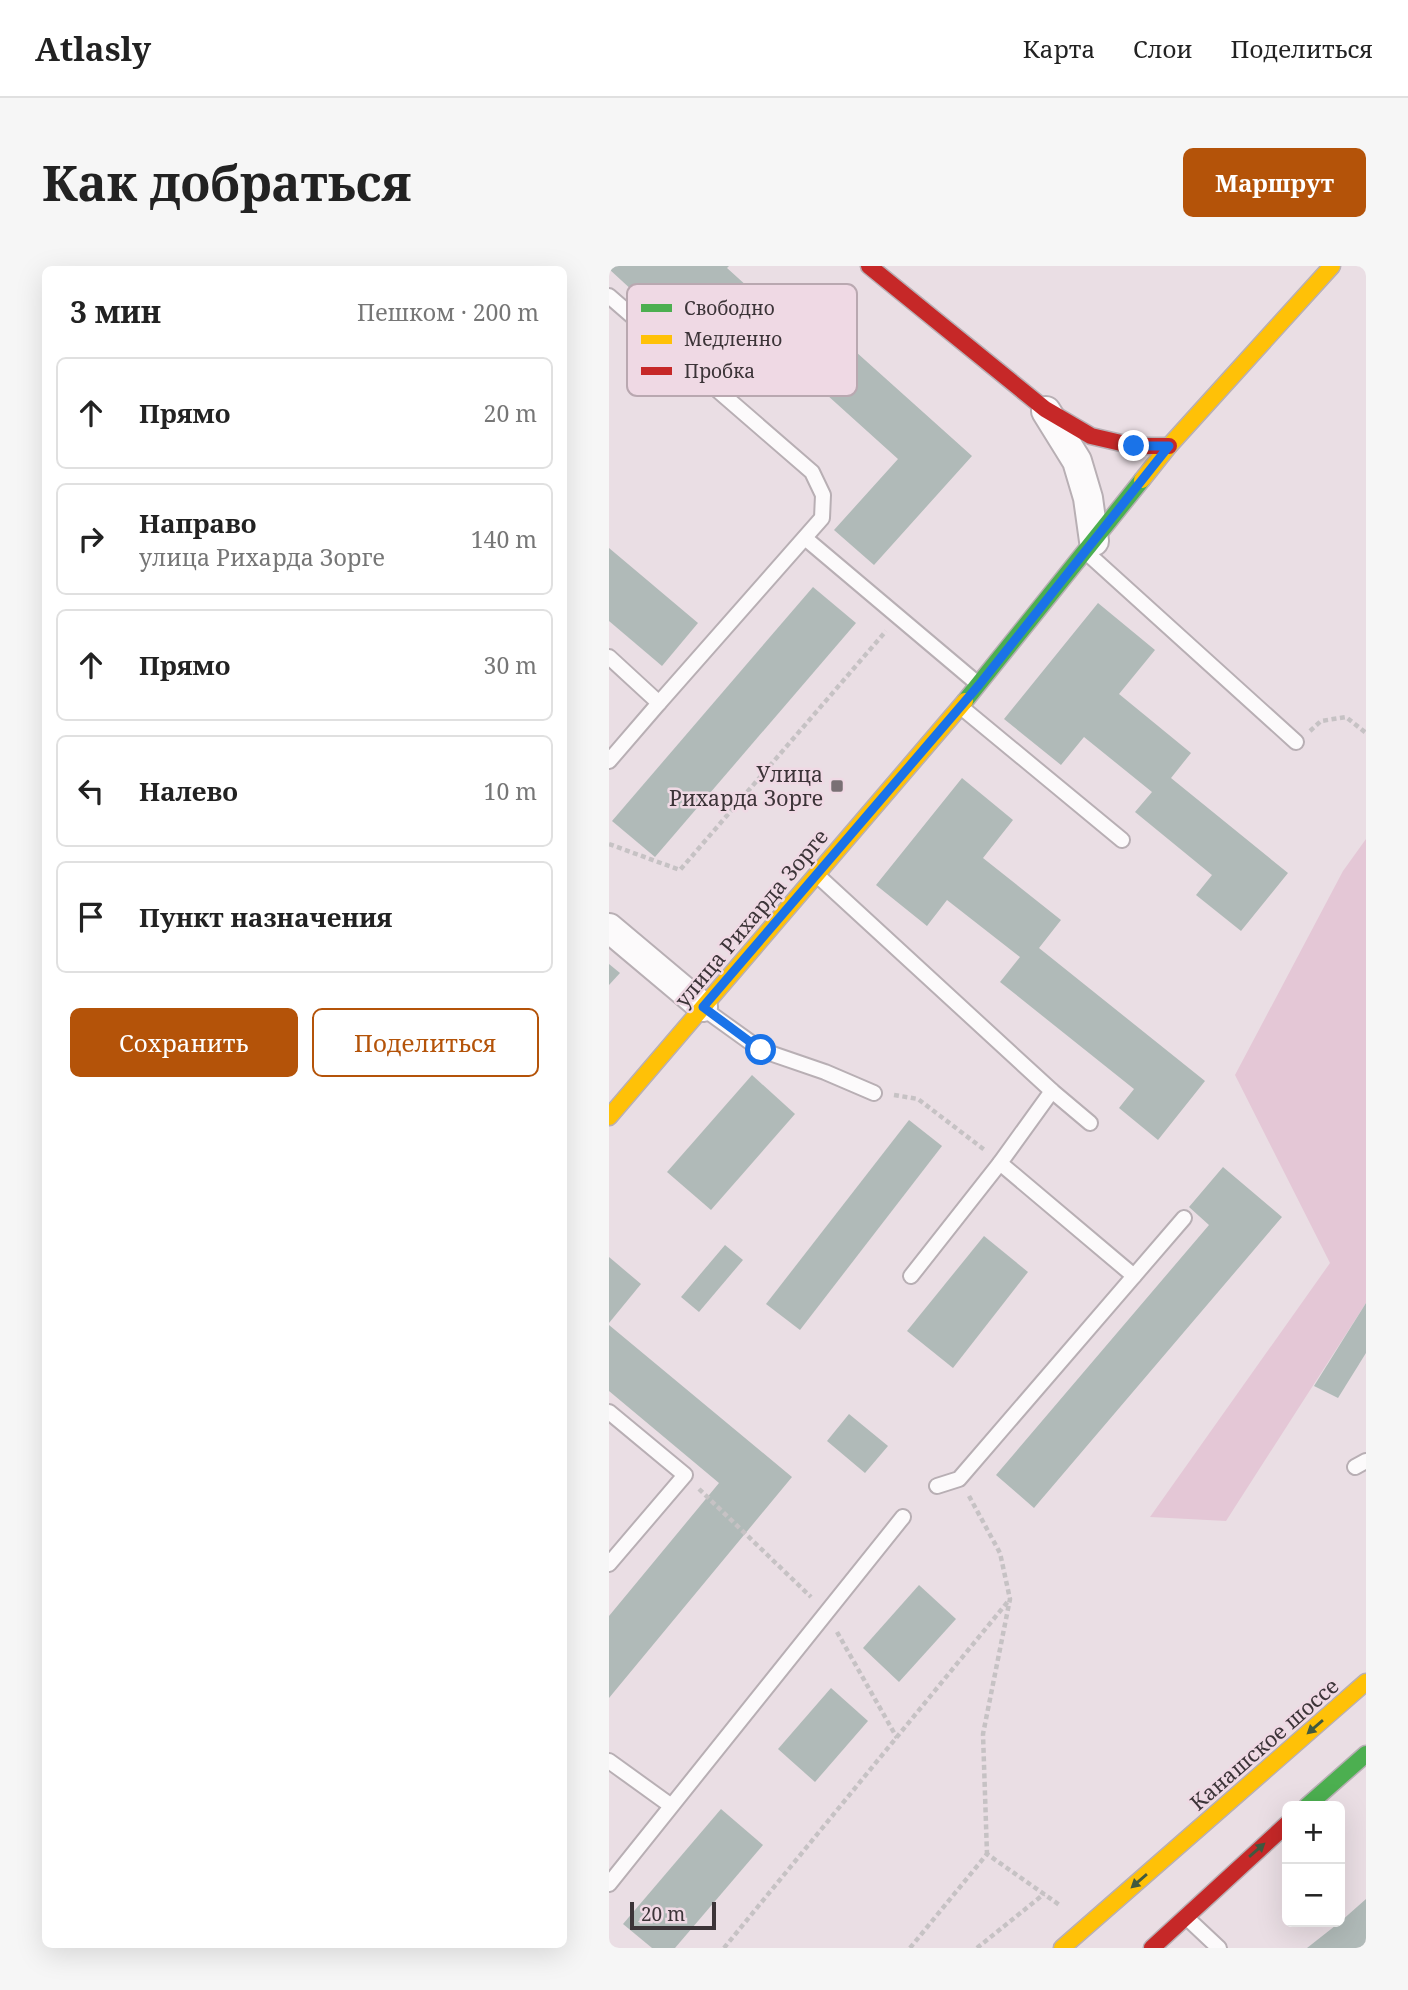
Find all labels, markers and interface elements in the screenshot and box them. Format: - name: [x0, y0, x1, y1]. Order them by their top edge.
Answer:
- text: Atlasly: [35, 26, 151, 71]
- text: Карта: [1023, 32, 1095, 65]
- text: Слои: [1133, 32, 1193, 65]
- text: Поделиться: [1231, 32, 1373, 65]
- button: Маршрут: [1183, 148, 1366, 217]
- text: Как добраться: [42, 149, 411, 215]
- legend: [627, 284, 857, 396]
- text: 3 мин: [70, 291, 161, 332]
- text: Свободно: [684, 295, 775, 321]
- text: Пешком · 200 m: [357, 296, 539, 328]
- text: Медленно: [684, 326, 782, 352]
- text: Пробка: [684, 358, 755, 384]
- icon: ahead: [72, 394, 110, 432]
- text: Прямо: [139, 395, 230, 431]
- text: 20 m: [484, 397, 537, 429]
- route end: [1118, 430, 1149, 461]
- text: Направо: [139, 505, 257, 541]
- icon: right: [72, 520, 110, 558]
- text: 140 m: [471, 523, 537, 555]
- text: улица Рихарда Зорге: [139, 541, 385, 573]
- icon: ahead: [72, 646, 110, 684]
- text: Прямо: [139, 647, 230, 683]
- text: 30 m: [484, 649, 537, 681]
- place label: Улица Рихарда Зорге: [669, 760, 823, 812]
- icon: left: [72, 772, 110, 810]
- text: Налево: [139, 773, 238, 809]
- text: 10 m: [484, 775, 537, 807]
- marker: Улица Рихарда Зорге: [829, 778, 845, 794]
- street label: улица Рихарда Зорге: [668, 823, 834, 1013]
- icon: arrive: [72, 898, 110, 936]
- text: Пункт назначения: [139, 899, 392, 935]
- button: Сохранить: [70, 1008, 298, 1077]
- button: Поделиться: [312, 1008, 539, 1077]
- route start: [745, 1034, 776, 1065]
- street label: Канашское шоссе: [1184, 1672, 1344, 1816]
- one-way arrow: [1306, 1719, 1324, 1735]
- map controls: [1282, 1801, 1345, 1927]
- button: +: [1282, 1801, 1345, 1864]
- one-way arrow: [1248, 1842, 1266, 1858]
- button: −: [1282, 1864, 1345, 1927]
- one-way arrow: [1130, 1873, 1148, 1889]
- scale bar: [630, 1899, 716, 1931]
- text: 20 m: [641, 1901, 685, 1927]

